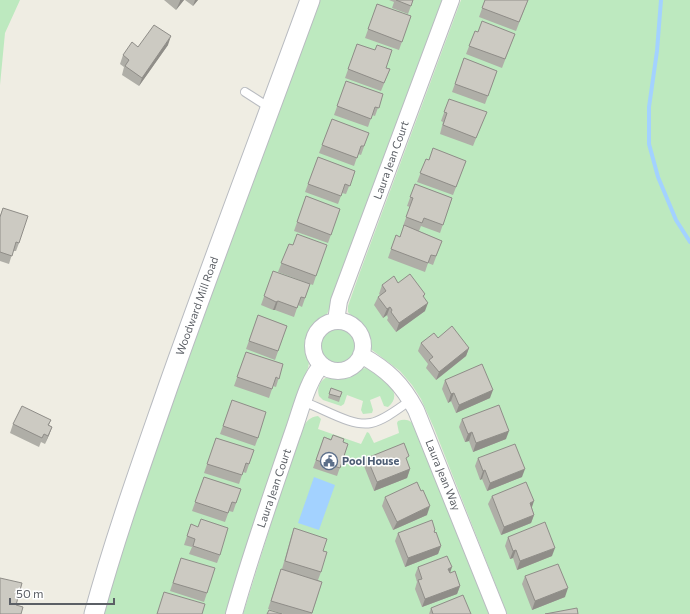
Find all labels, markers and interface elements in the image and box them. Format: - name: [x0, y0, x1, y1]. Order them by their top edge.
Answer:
- street label: Laura Jean Court: [370, 118, 412, 201]
- street label: Woodward Mill Road: [173, 255, 220, 357]
- street label: Laura Jean Way: [422, 437, 464, 513]
- street label: Laura Jean Court: [254, 446, 294, 529]
- public building icon: Pool House: [319, 451, 339, 471]
- place label: Pool House: [342, 454, 399, 467]
- scale bar: [10, 580, 114, 606]
- text: 50 m: [16, 586, 44, 600]

